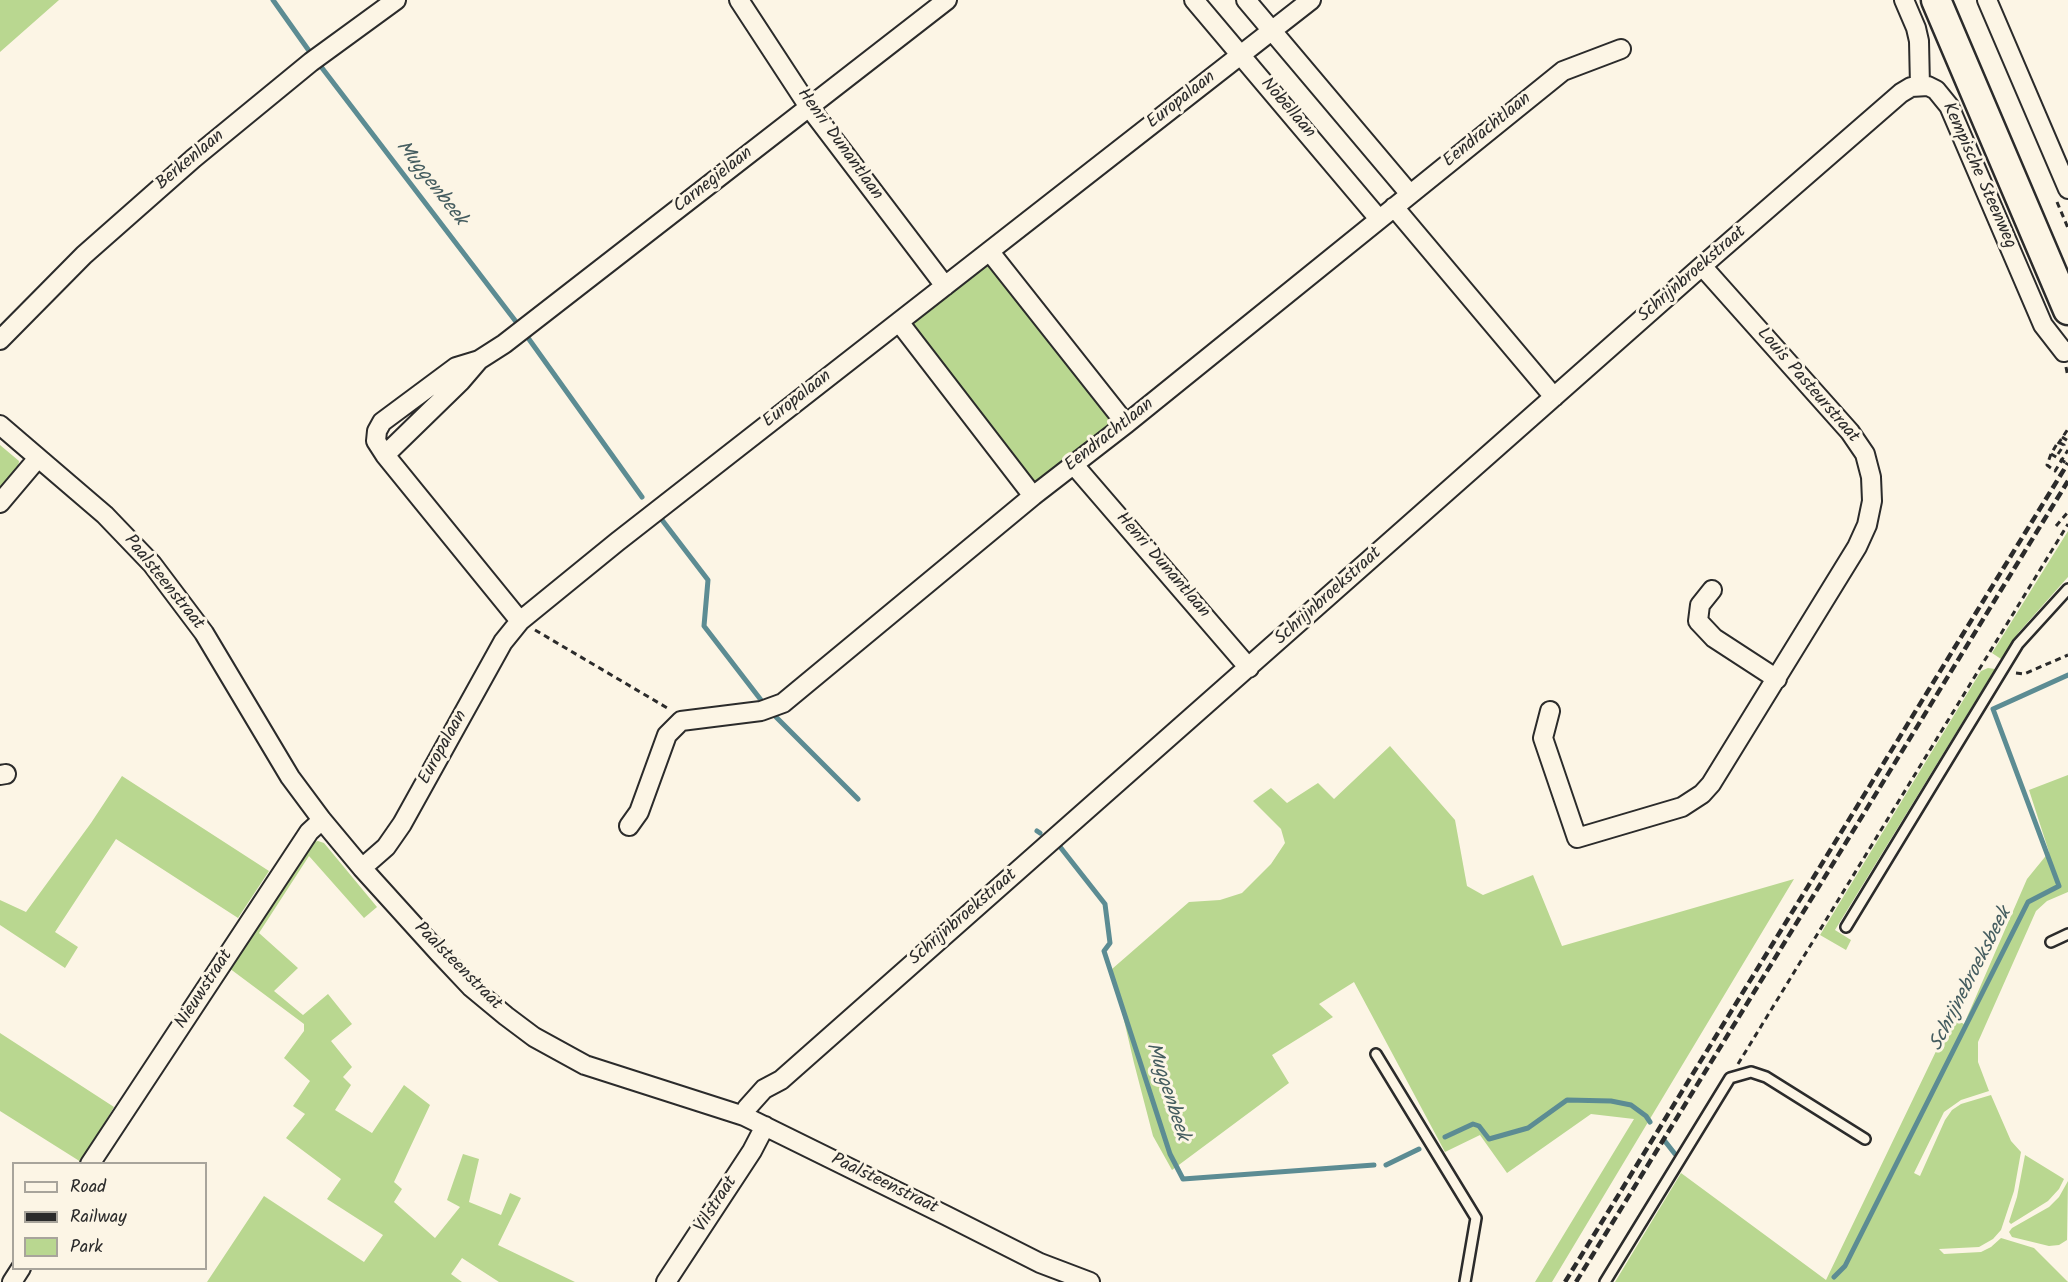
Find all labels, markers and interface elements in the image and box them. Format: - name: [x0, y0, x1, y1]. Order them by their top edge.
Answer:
- street label: Europalaan: [1143, 67, 1221, 135]
- street label: Nobellaan: [1255, 74, 1319, 144]
- street label: Henri Dunantlaan: [791, 85, 887, 205]
- street label: Eendrachtlaan: [1440, 89, 1536, 173]
- street label: Kempische Steenweg: [1936, 100, 2020, 252]
- street label: Berkenlaan: [152, 126, 230, 196]
- water label: Muggenbeek: [389, 136, 471, 232]
- street label: Carnegielaan: [670, 143, 758, 219]
- street label: Schrijnbroekstraat: [1635, 222, 1751, 328]
- street label: Louis Pasteurstraat: [1751, 324, 1863, 448]
- street label: Europalaan: [759, 366, 837, 434]
- street label: Eendrachtlaan: [1061, 395, 1159, 477]
- street label: Henri Dunantlaan: [1110, 509, 1214, 623]
- street label: Paalsteenstraat: [118, 531, 208, 635]
- street label: Schrijnbroekstraat: [1271, 543, 1387, 651]
- street label: Europalaan: [415, 707, 473, 789]
- street label: Schrijnbroekstraat: [906, 865, 1022, 971]
- water label: Schrijnebroeksbeek: [1926, 904, 2018, 1056]
- street label: Paalsteenstraat: [408, 918, 506, 1016]
- street label: Nieuwstraat: [171, 946, 239, 1034]
- water label: Muggenbeek: [1139, 1040, 1193, 1144]
- street label: Paalsteenstraat: [827, 1150, 941, 1220]
- legend: [12, 1162, 207, 1270]
- text: Road: [70, 1173, 106, 1202]
- street label: Vilstraat: [691, 1173, 743, 1237]
- text: Railway: [70, 1203, 127, 1232]
- text: Park: [70, 1233, 103, 1262]

